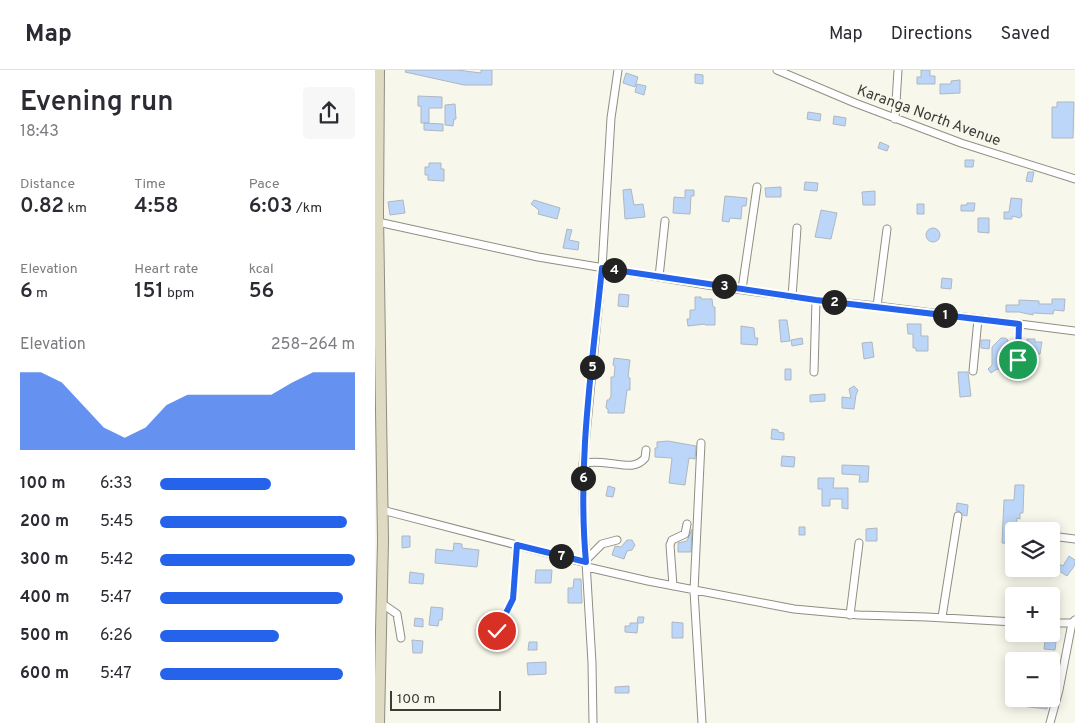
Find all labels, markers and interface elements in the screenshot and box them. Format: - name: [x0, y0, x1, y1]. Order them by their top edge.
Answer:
- text: Map: [25, 20, 72, 50]
- text: Map: [829, 23, 863, 46]
- text: Directions: [891, 23, 973, 46]
- text: Saved: [1001, 23, 1050, 46]
- street label: Karanga North Avenue: [854, 82, 1003, 151]
- text: Evening run: [20, 85, 174, 121]
- button: share: [303, 87, 355, 139]
- text: 18:43: [20, 122, 59, 142]
- text: Distance: [20, 176, 75, 193]
- text: Time: [134, 176, 166, 193]
- text: Pace: [249, 176, 279, 193]
- text: 0.82: [20, 193, 64, 220]
- text: 4:58: [134, 193, 179, 220]
- text: 6:03: [249, 193, 293, 220]
- text: km: [64, 200, 87, 217]
- text: /km: [293, 200, 322, 217]
- pin: 4: [601, 258, 627, 282]
- text: Elevation: [20, 261, 78, 278]
- text: Heart rate: [134, 261, 198, 278]
- text: kcal: [249, 261, 274, 278]
- text: 4: [610, 262, 619, 279]
- pin: 3: [711, 274, 737, 298]
- text: 6: [20, 278, 33, 305]
- text: 151: [134, 278, 164, 305]
- text: 56: [249, 278, 274, 305]
- text: 3: [720, 278, 729, 295]
- text: m: [33, 285, 48, 302]
- text: bpm: [164, 285, 194, 302]
- pin: 2: [821, 290, 847, 314]
- text: 2: [830, 294, 839, 311]
- pin: 1: [933, 302, 957, 328]
- text: 1: [943, 307, 948, 324]
- text: Elevation: [20, 335, 86, 355]
- text: 258–264 m: [271, 335, 355, 355]
- pin: [997, 339, 1039, 381]
- icon: arrive: [1004, 346, 1032, 374]
- pin: 5: [579, 354, 605, 380]
- text: 5: [588, 359, 597, 376]
- pin: 6: [571, 466, 595, 490]
- text: 6: [579, 470, 588, 487]
- text: 100 m: [20, 474, 66, 494]
- text: 6:33: [100, 474, 132, 494]
- text: 200 m: [20, 512, 69, 532]
- text: 5:45: [100, 512, 133, 532]
- map controls: [1005, 522, 1060, 707]
- button: layers: [1005, 522, 1060, 577]
- pin: 7: [549, 544, 573, 568]
- text: 7: [558, 548, 565, 565]
- text: 300 m: [20, 550, 68, 570]
- text: 5:42: [100, 550, 133, 570]
- button: +: [1005, 587, 1060, 642]
- text: 400 m: [20, 588, 69, 608]
- text: 5:47: [100, 588, 132, 608]
- pin: [476, 610, 518, 652]
- icon: check: [483, 617, 511, 645]
- text: 500 m: [20, 626, 69, 646]
- text: 6:26: [100, 626, 133, 646]
- button: −: [1005, 652, 1060, 707]
- text: 600 m: [20, 664, 69, 684]
- text: 5:47: [100, 664, 132, 684]
- scale bar: [390, 688, 501, 711]
- text: 100 m: [397, 691, 435, 708]

